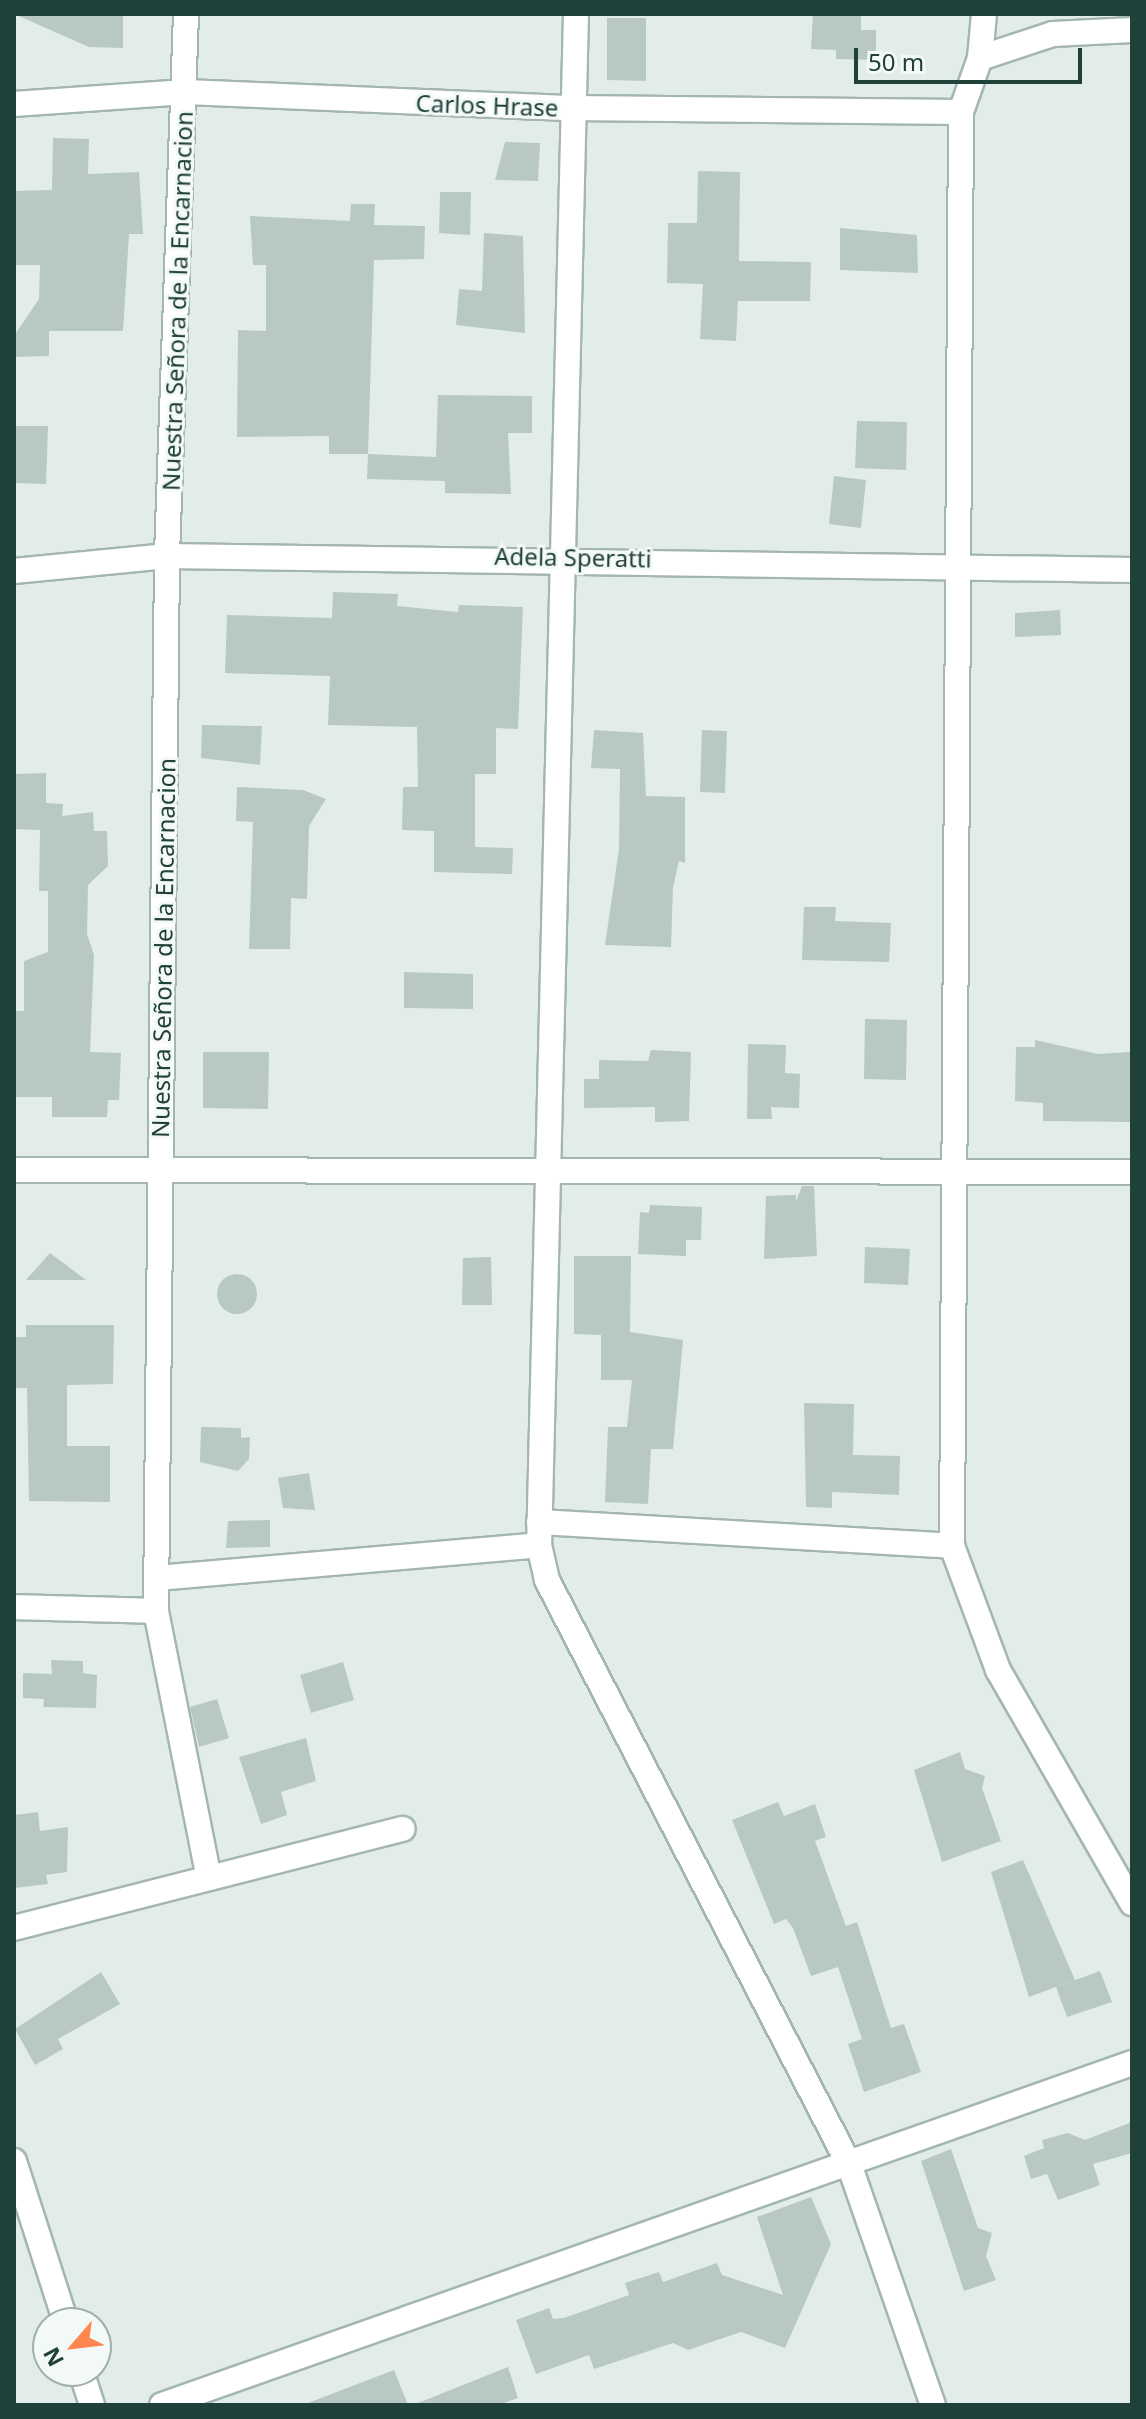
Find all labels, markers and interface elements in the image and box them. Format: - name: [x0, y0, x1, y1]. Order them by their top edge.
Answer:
- scale bar: [858, 32, 1086, 82]
- text: 50 m: [868, 45, 924, 78]
- street label: Carlos Hrase: [415, 88, 559, 122]
- street label: Nuestra Señora de la Encarnacion: [156, 111, 198, 491]
- street label: Adela Speratti: [494, 541, 652, 573]
- street label: Nuestra Señora de la Encarnacion: [145, 758, 181, 1138]
- north arrow: [32, 2307, 112, 2387]
- text: N: [35, 2342, 70, 2372]

